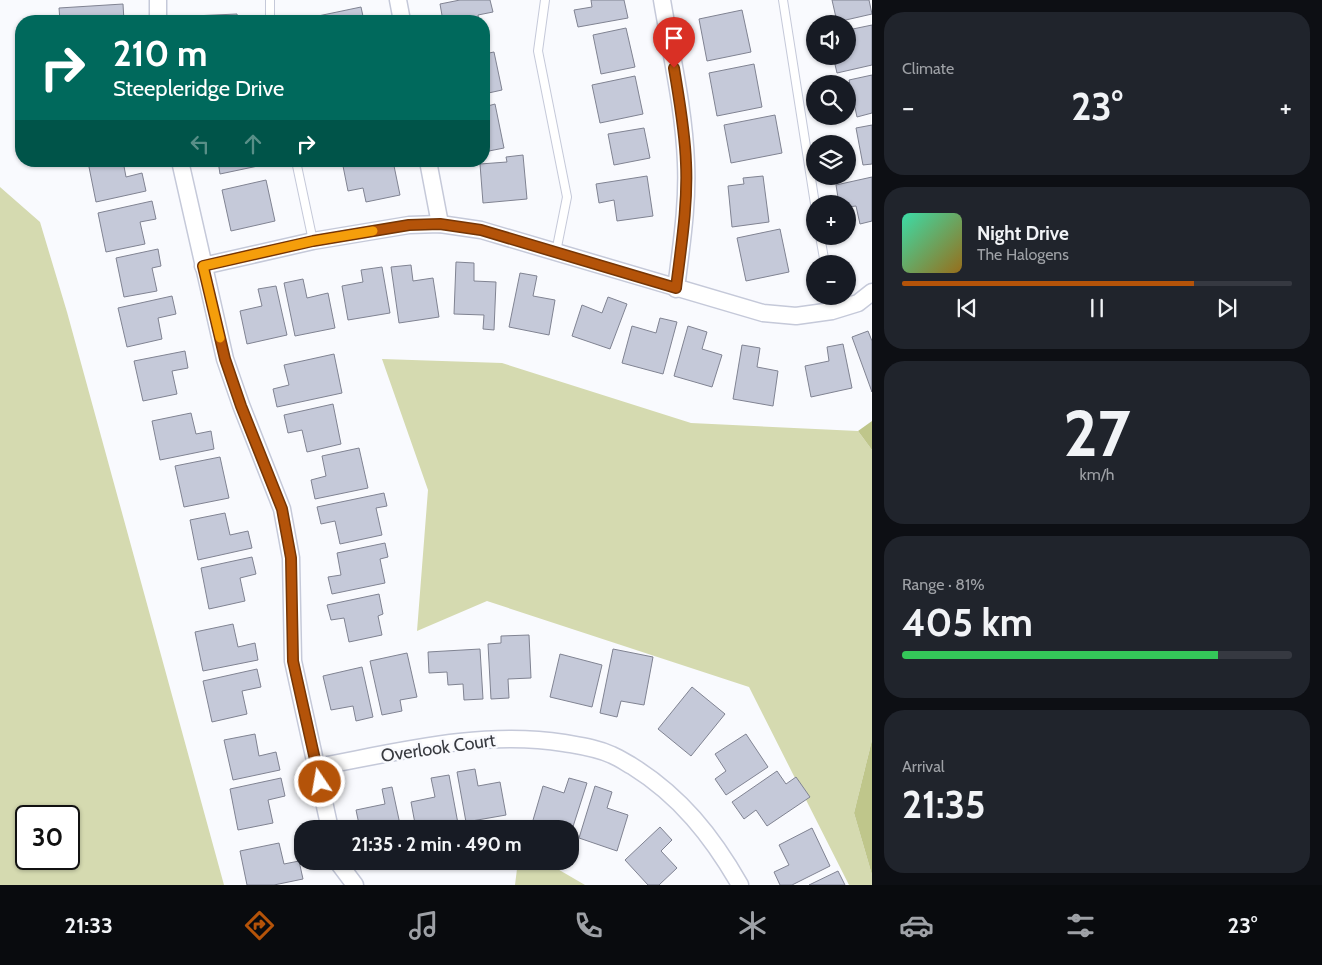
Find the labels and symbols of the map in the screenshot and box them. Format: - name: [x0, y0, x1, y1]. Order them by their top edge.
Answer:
- pin: [653, 17, 695, 68]
- street label: Overlook Court: [379, 729, 497, 767]
- position arrow: [293, 755, 345, 807]
- speed limit sign: 30: [15, 805, 80, 870]

